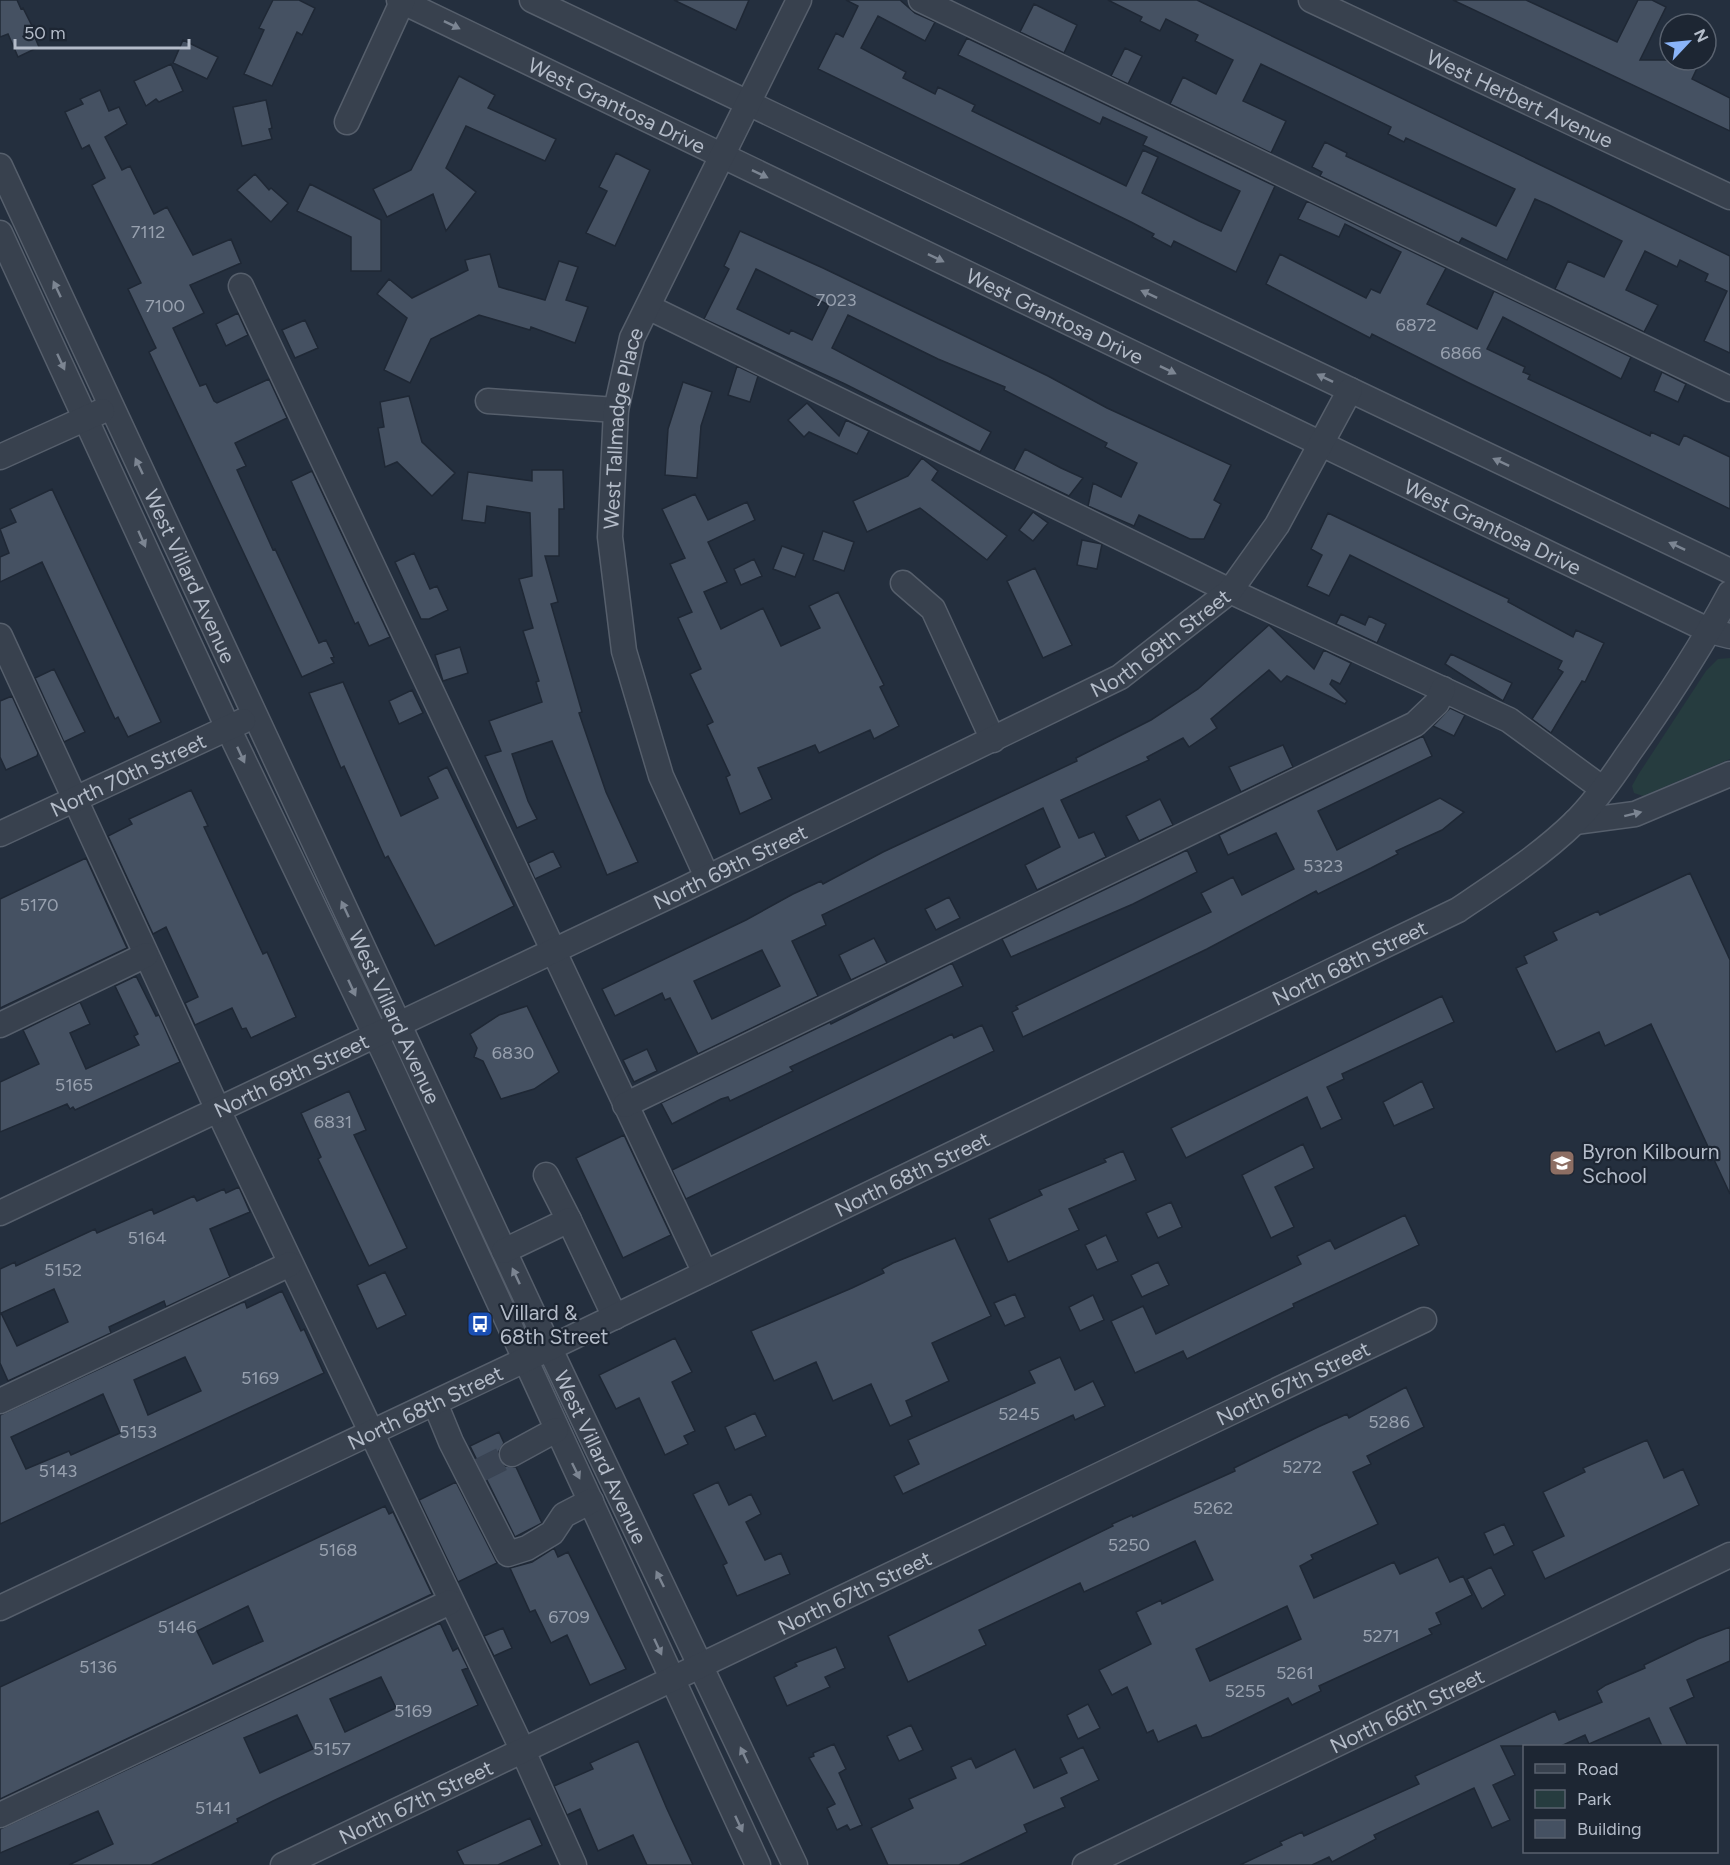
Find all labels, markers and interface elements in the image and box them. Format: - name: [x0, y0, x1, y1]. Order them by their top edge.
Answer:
- scale bar: [15, 12, 189, 50]
- north arrow: [1658, 12, 1718, 72]
- one-way arrow: [443, 21, 460, 30]
- text: 50 m: [24, 22, 66, 44]
- text: N: [1690, 26, 1712, 45]
- street label: West Herbert Avenue: [1423, 44, 1617, 153]
- street label: West Grantosa Drive: [524, 52, 710, 158]
- one-way arrow: [752, 169, 769, 178]
- house number: 7112: [131, 221, 165, 243]
- one-way arrow: [927, 254, 944, 263]
- street label: West Grantosa Drive: [962, 262, 1148, 369]
- one-way arrow: [51, 280, 61, 298]
- house number: 7023: [815, 289, 857, 311]
- one-way arrow: [1140, 289, 1157, 298]
- house number: 7100: [145, 295, 185, 317]
- house number: 6872: [1396, 314, 1436, 336]
- street label: West Tallmadge Place: [598, 323, 648, 530]
- house number: 6866: [1440, 342, 1482, 364]
- one-way arrow: [56, 354, 65, 371]
- one-way arrow: [1160, 366, 1177, 375]
- one-way arrow: [1316, 373, 1334, 383]
- one-way arrow: [134, 457, 143, 474]
- one-way arrow: [1492, 457, 1509, 466]
- street label: West Grantosa Drive: [1400, 473, 1586, 580]
- street label: West Villard Avenue: [139, 485, 242, 667]
- one-way arrow: [138, 531, 147, 548]
- one-way arrow: [1668, 541, 1685, 550]
- street label: North 69th Street: [1086, 583, 1235, 702]
- street label: North 70th Street: [46, 728, 210, 821]
- one-way arrow: [236, 746, 246, 763]
- one-way arrow: [1624, 808, 1642, 818]
- street label: North 69th Street: [649, 819, 811, 914]
- house number: 5323: [1303, 855, 1343, 877]
- house number: 5170: [20, 894, 59, 916]
- one-way arrow: [341, 901, 350, 918]
- street label: North 68th Street: [1268, 914, 1431, 1010]
- street label: West Villard Avenue: [344, 926, 446, 1108]
- one-way arrow: [347, 979, 356, 996]
- street label: North 69th Street: [210, 1028, 372, 1122]
- house number: 6830: [492, 1042, 534, 1064]
- house number: 5165: [55, 1074, 93, 1096]
- house number: 6831: [314, 1111, 352, 1133]
- street label: North 68th Street: [830, 1126, 993, 1221]
- place label: Byron Kilbourn School: [1582, 1139, 1719, 1188]
- school or university icon: Byron Kilbourn School: [1547, 1148, 1577, 1178]
- house number: 5164: [127, 1227, 167, 1249]
- house number: 5152: [44, 1259, 82, 1281]
- one-way arrow: [512, 1268, 521, 1285]
- place label: Villard & 68th Street: [500, 1300, 608, 1349]
- bus stop icon: Villard & 68th Street: [465, 1309, 495, 1339]
- street label: North 67th Street: [1212, 1335, 1374, 1430]
- street label: North 68th Street: [343, 1360, 507, 1455]
- street label: West Villard Avenue: [549, 1366, 653, 1547]
- house number: 5169: [241, 1367, 279, 1389]
- house number: 5245: [998, 1403, 1040, 1425]
- house number: 5286: [1368, 1411, 1410, 1433]
- house number: 5153: [119, 1421, 157, 1443]
- house number: 5272: [1282, 1456, 1322, 1478]
- house number: 5143: [39, 1460, 77, 1482]
- one-way arrow: [571, 1462, 580, 1479]
- house number: 5262: [1193, 1497, 1233, 1519]
- house number: 5250: [1108, 1534, 1150, 1556]
- house number: 5168: [318, 1539, 358, 1561]
- street label: North 67th Street: [773, 1545, 935, 1640]
- one-way arrow: [656, 1570, 665, 1587]
- house number: 6709: [548, 1606, 590, 1628]
- house number: 5146: [157, 1616, 197, 1638]
- house number: 5271: [1362, 1625, 1400, 1647]
- one-way arrow: [653, 1639, 662, 1656]
- house number: 5136: [79, 1656, 117, 1678]
- house number: 5261: [1276, 1662, 1314, 1684]
- street label: North 66th Street: [1326, 1663, 1488, 1758]
- house number: 5255: [1224, 1680, 1266, 1702]
- house number: 5169: [394, 1700, 432, 1722]
- house number: 5157: [313, 1738, 351, 1760]
- legend: [1523, 1745, 1718, 1853]
- one-way arrow: [739, 1746, 748, 1763]
- street label: North 67th Street: [335, 1754, 497, 1849]
- text: Road: [1577, 1758, 1618, 1780]
- text: Park: [1577, 1788, 1612, 1810]
- house number: 5141: [195, 1797, 231, 1819]
- one-way arrow: [735, 1816, 744, 1833]
- text: Building: [1577, 1818, 1642, 1840]

